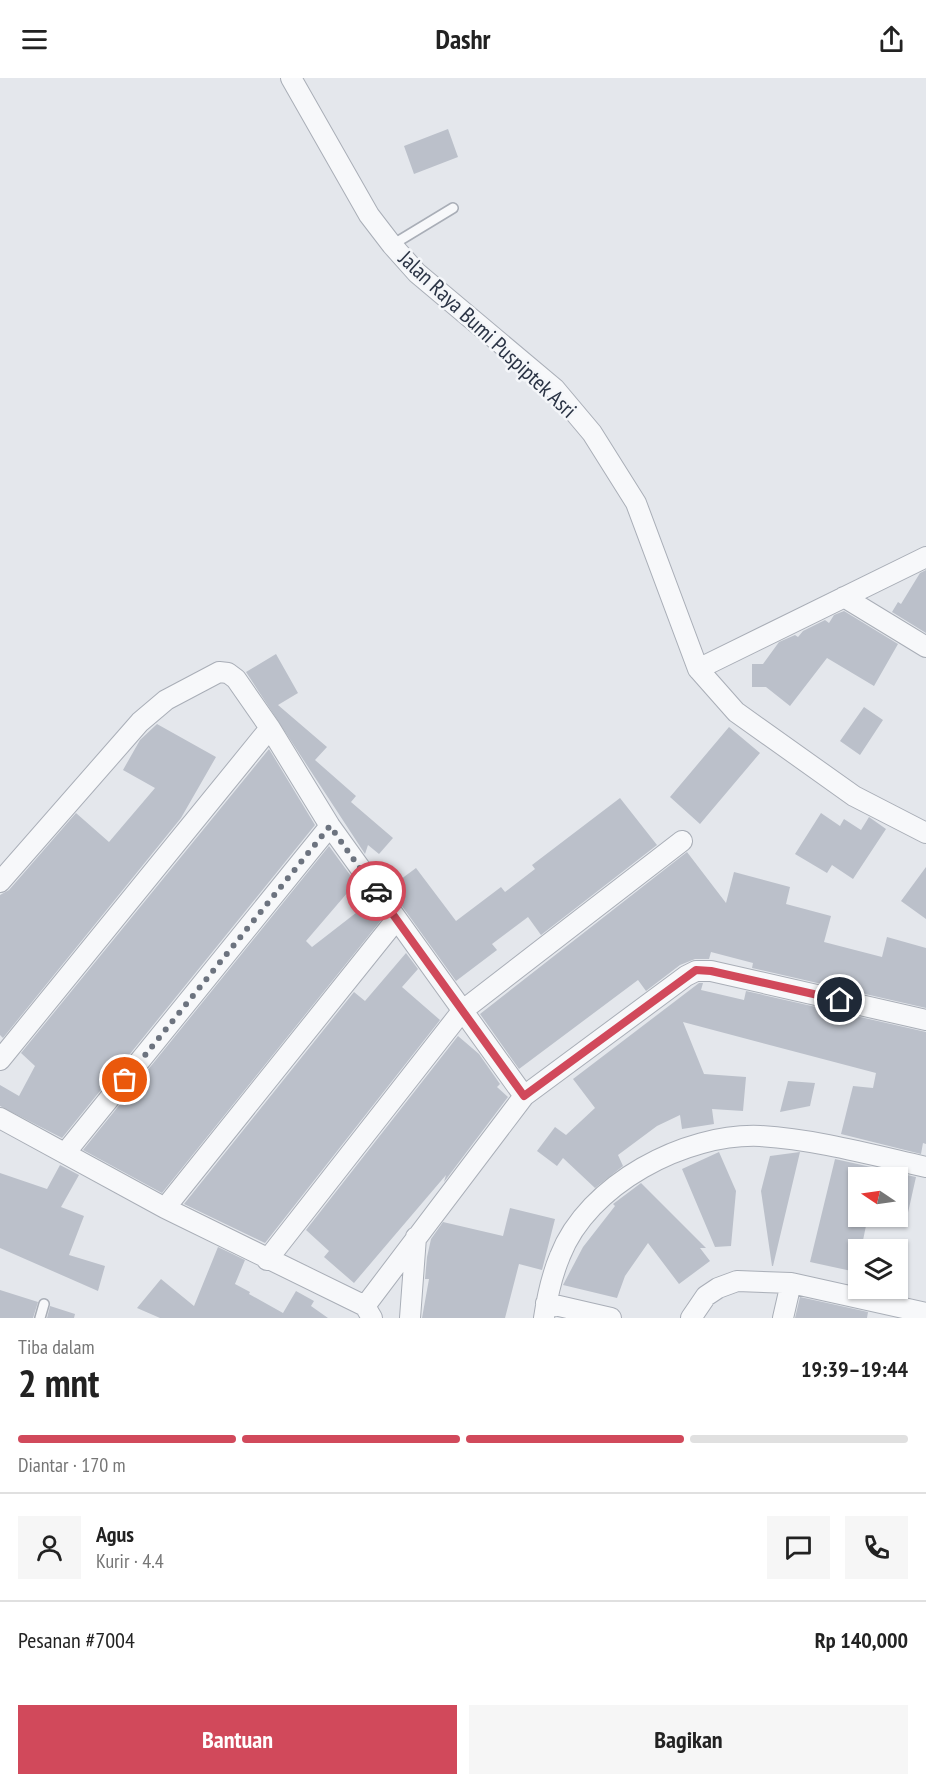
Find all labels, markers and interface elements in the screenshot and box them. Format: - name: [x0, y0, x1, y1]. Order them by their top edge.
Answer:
- text: Dashr: [435, 22, 491, 56]
- icon: menu: [18, 23, 51, 56]
- icon: share: [875, 23, 908, 56]
- street label: Jalan Raya Bumi Puspiptek Asri: [393, 244, 583, 424]
- courier: [346, 861, 406, 921]
- icon: car: [360, 875, 393, 908]
- pin: [814, 974, 865, 1025]
- icon: home: [823, 983, 856, 1016]
- pin: [99, 1054, 150, 1105]
- icon: bag: [108, 1063, 141, 1096]
- north arrow: [848, 1167, 908, 1227]
- map controls: [848, 1167, 908, 1299]
- button: layers: [848, 1239, 908, 1299]
- text: Tiba dalam: [18, 1334, 95, 1360]
- text: 19:39–19:44: [801, 1355, 908, 1383]
- text: 2 mnt: [18, 1357, 99, 1408]
- text: Diantar · 170 m: [18, 1452, 126, 1478]
- button: person: [18, 1516, 81, 1579]
- button: chat: [767, 1516, 830, 1579]
- button: phone: [845, 1516, 908, 1579]
- text: Agus: [96, 1520, 134, 1548]
- text: Kurir · 4.4: [96, 1548, 164, 1574]
- text: Pesanan #7004: [18, 1626, 135, 1654]
- text: Rp 140,000: [815, 1626, 908, 1654]
- button: Bantuan: [18, 1705, 457, 1774]
- button: Bagikan: [469, 1705, 908, 1774]

